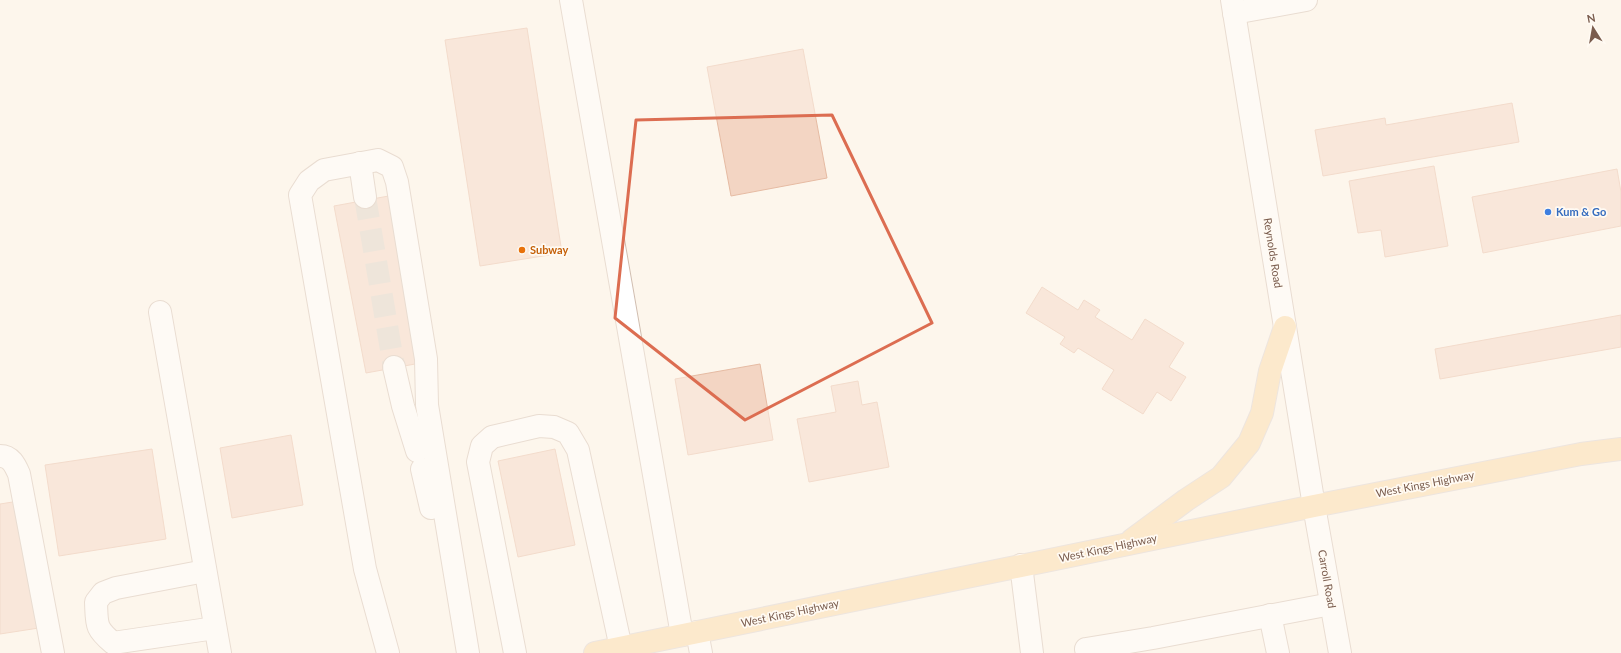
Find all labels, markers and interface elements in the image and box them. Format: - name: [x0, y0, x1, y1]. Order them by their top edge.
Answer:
- north arrow: [1573, 8, 1613, 48]
- text: N: [1586, 11, 1596, 25]
- place label: Kum & Go: [1556, 205, 1606, 218]
- marker: Kum & Go: [1543, 207, 1553, 217]
- street label: Reynolds Road: [1262, 217, 1285, 289]
- place label: Subway: [530, 243, 568, 256]
- marker: Subway: [517, 245, 527, 255]
- street label: West Kings Highway: [1375, 468, 1475, 499]
- street label: West Kings Highway: [1058, 531, 1158, 564]
- street label: Carroll Road: [1316, 549, 1339, 609]
- street label: West Kings Highway: [740, 596, 840, 629]

